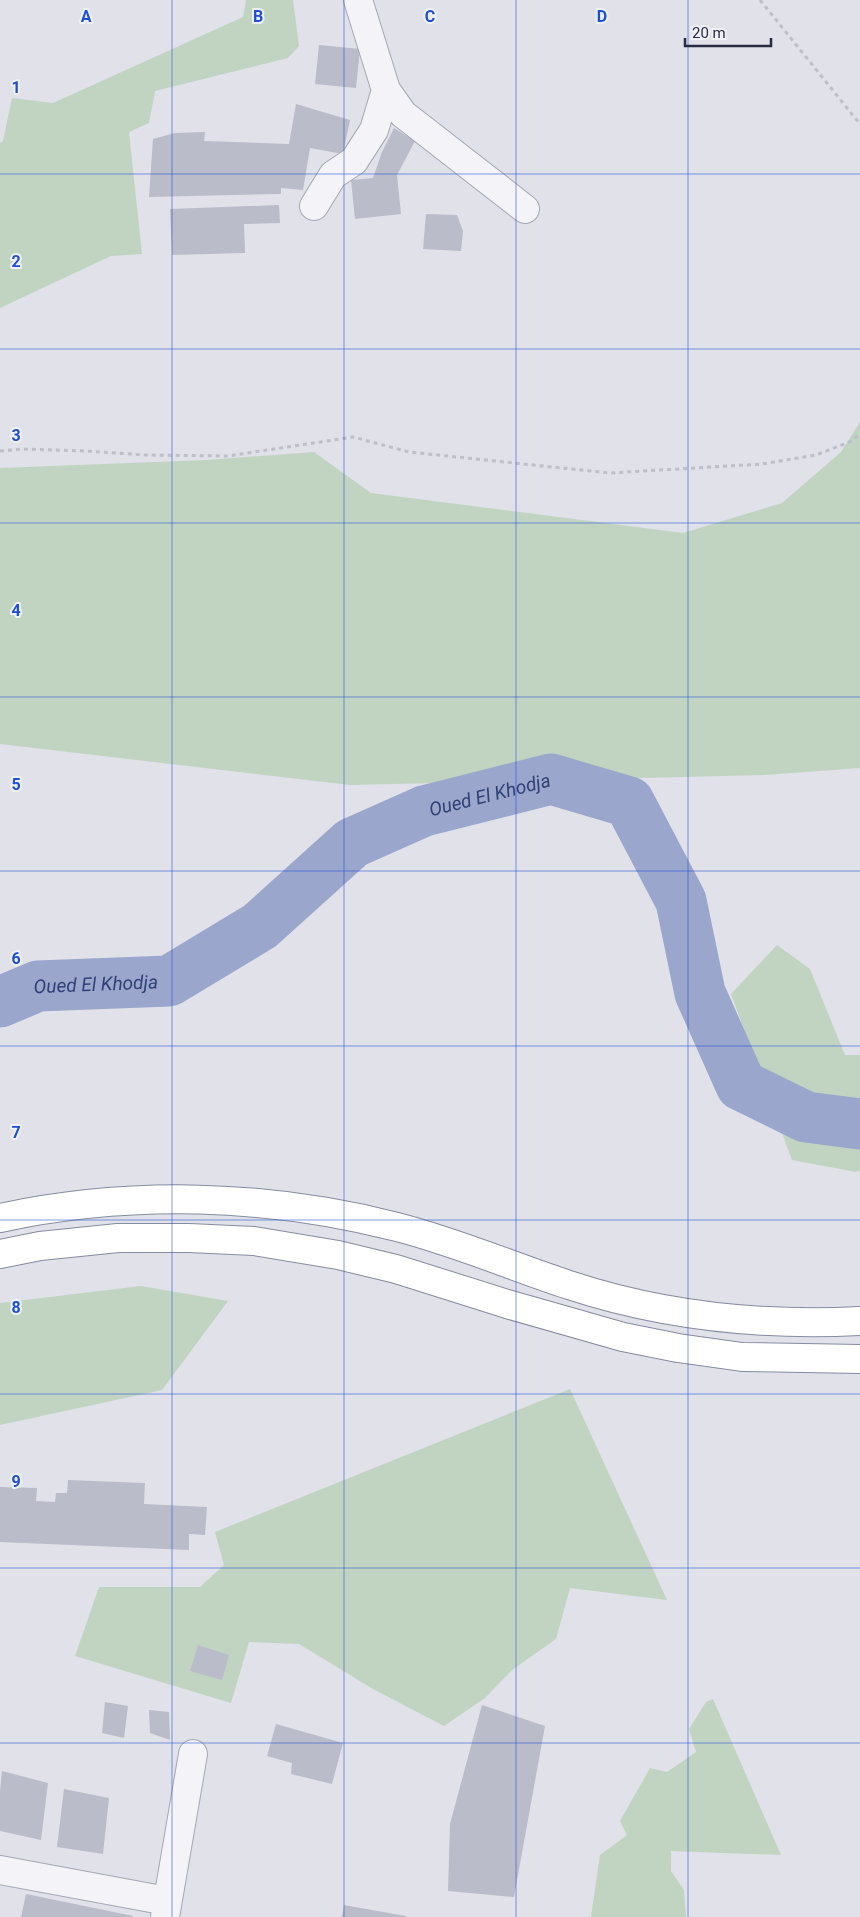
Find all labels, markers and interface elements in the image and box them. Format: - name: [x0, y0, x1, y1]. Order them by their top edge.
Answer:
- text: A: [81, 7, 92, 26]
- text: B: [253, 7, 263, 26]
- text: C: [425, 7, 435, 26]
- text: D: [597, 7, 607, 26]
- scale bar: [685, 15, 771, 47]
- text: 20 m: [692, 24, 726, 42]
- text: 1: [11, 78, 21, 97]
- text: 2: [11, 252, 21, 271]
- text: 3: [11, 426, 21, 445]
- text: 4: [11, 601, 21, 620]
- water label: Oued El Khodja: [426, 768, 553, 821]
- text: 5: [11, 775, 21, 794]
- text: 6: [11, 949, 21, 968]
- water label: Oued El Khodja: [33, 970, 158, 998]
- text: 7: [11, 1123, 21, 1142]
- text: 8: [11, 1298, 21, 1317]
- text: 9: [11, 1472, 21, 1491]

